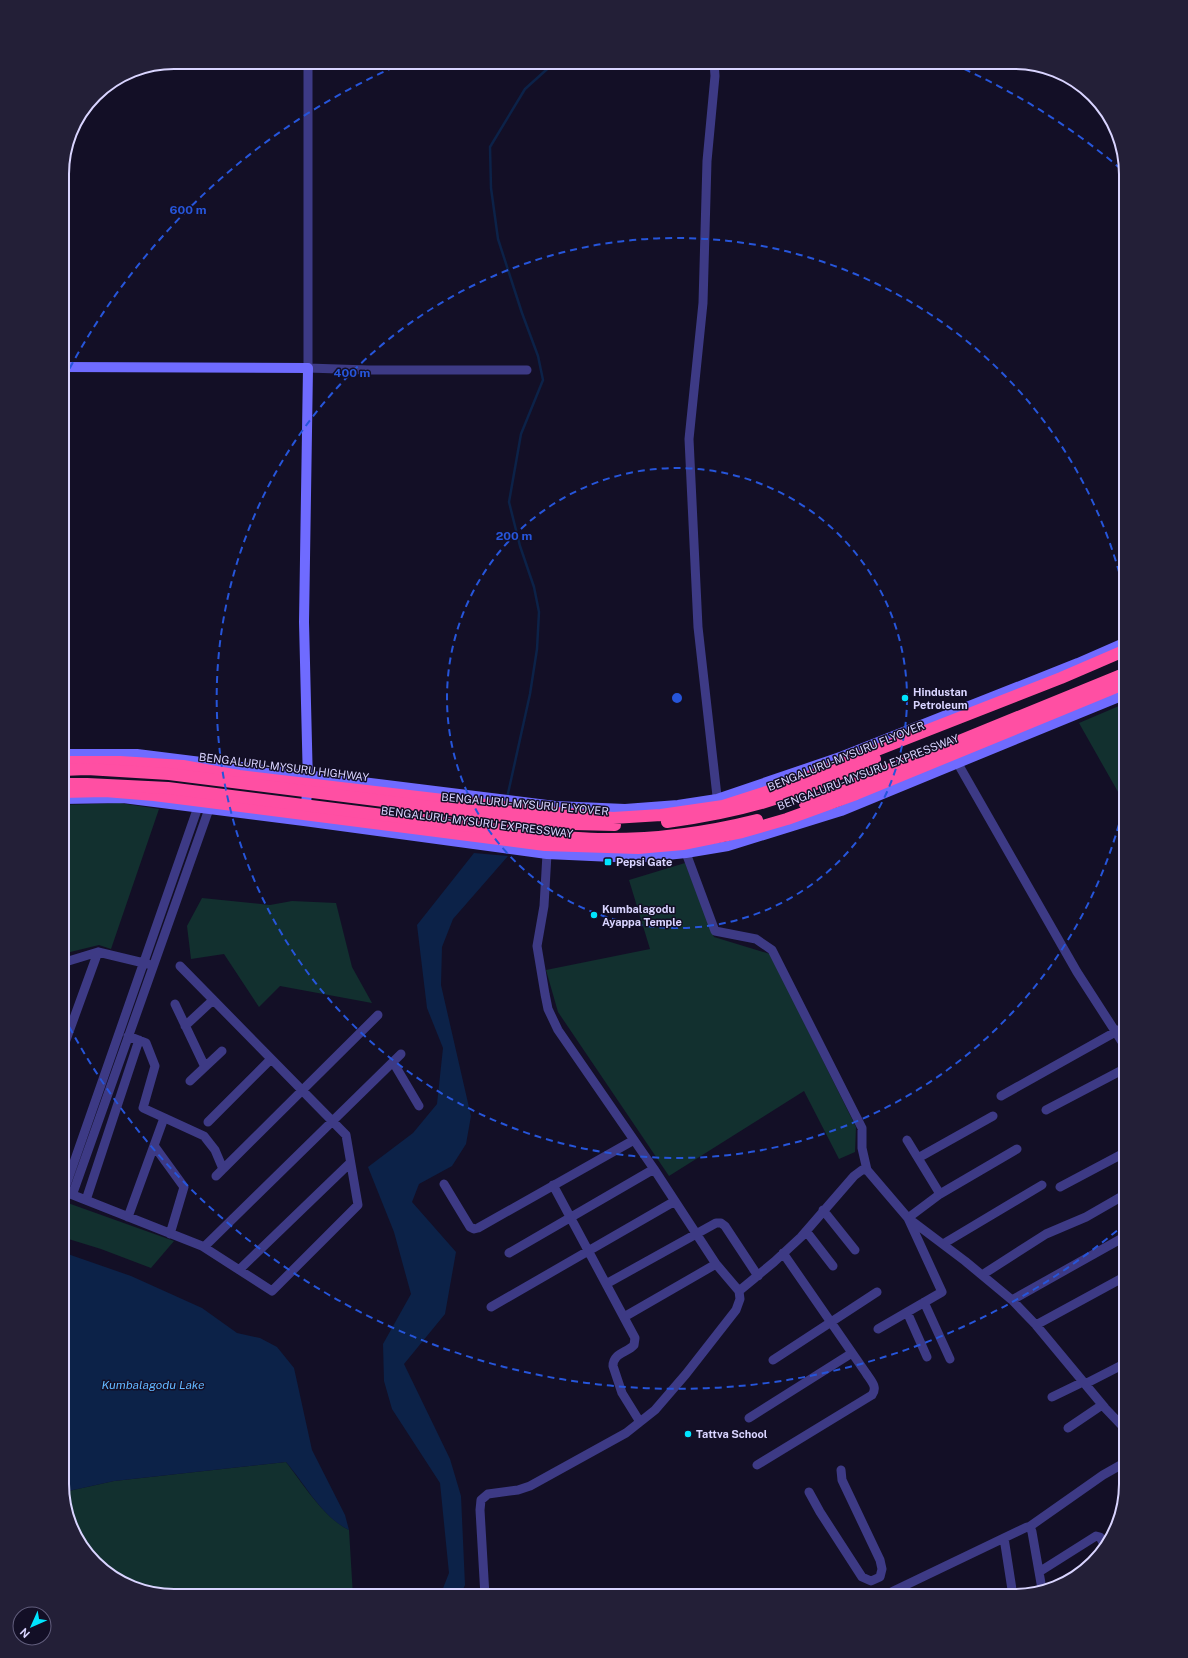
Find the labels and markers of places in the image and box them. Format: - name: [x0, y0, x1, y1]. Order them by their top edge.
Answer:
- place label: Hindustan Petroleum: [913, 686, 968, 711]
- centre of rings: [670, 691, 684, 705]
- marker: Hindustan Petroleum: [900, 693, 910, 703]
- place label: Pepsi Gate: [616, 856, 672, 868]
- marker: Pepsi Gate: [603, 857, 613, 867]
- place label: Kumbalagodu Ayappa Temple: [602, 903, 682, 928]
- marker: Kumbalagodu Ayappa Temple: [589, 910, 599, 920]
- place label: Tattva School: [696, 1428, 768, 1440]
- marker: Tattva School: [683, 1429, 693, 1439]

